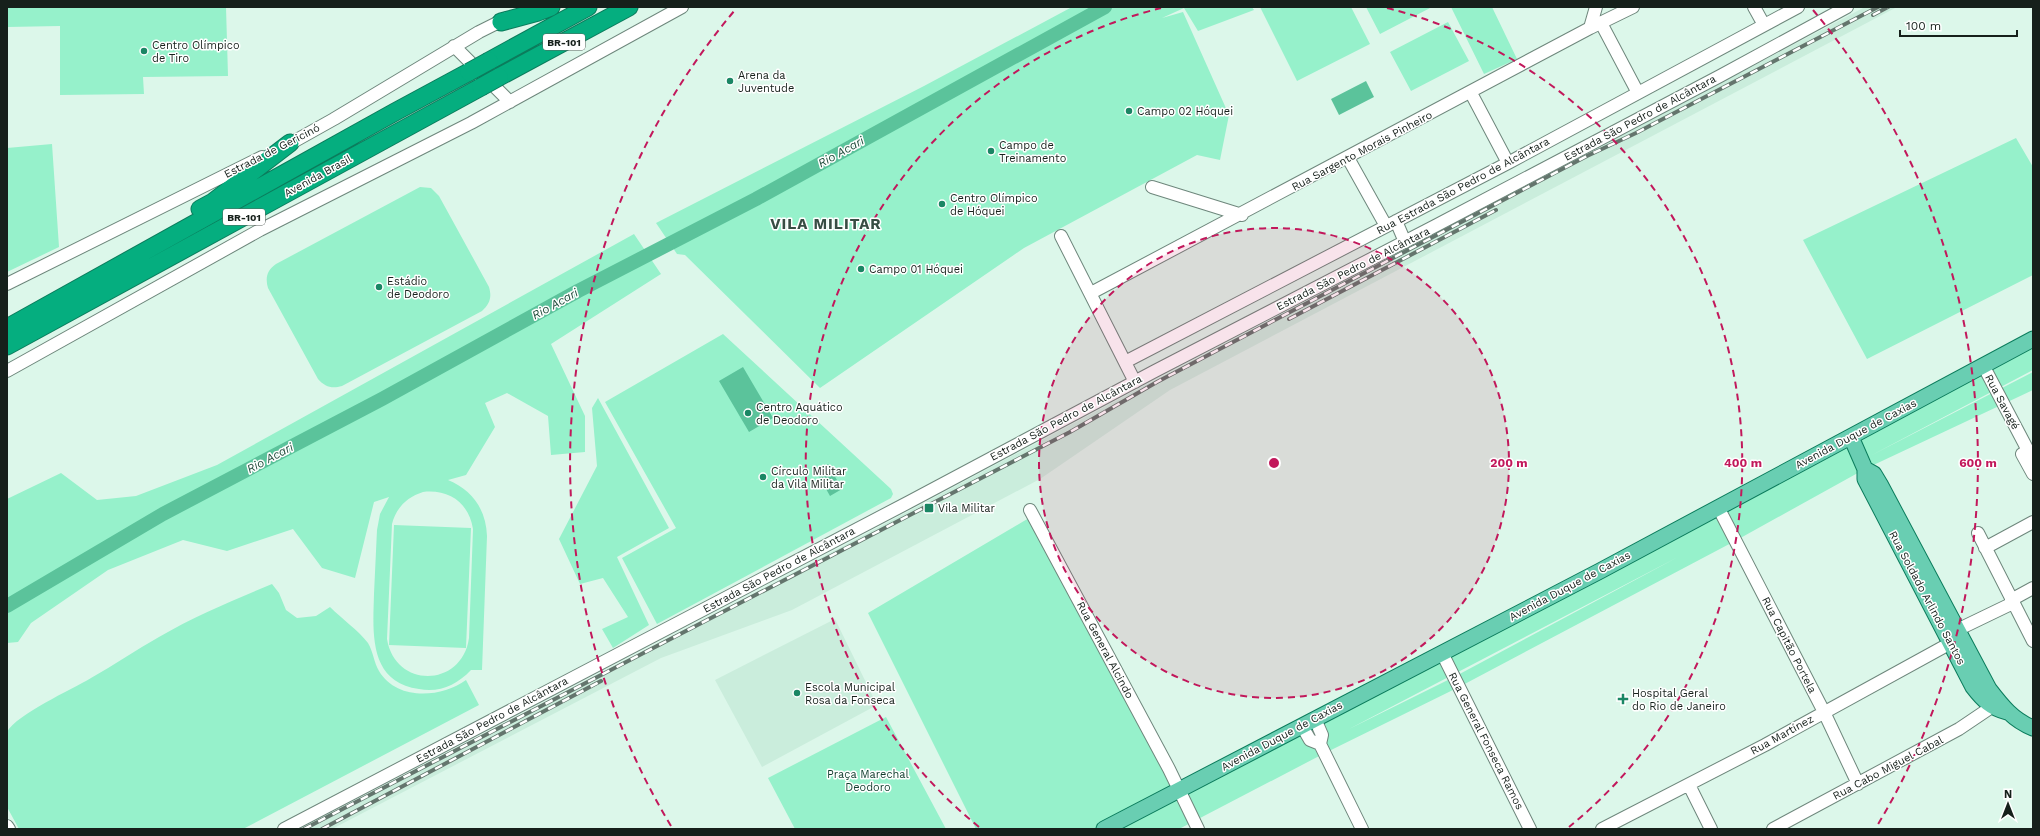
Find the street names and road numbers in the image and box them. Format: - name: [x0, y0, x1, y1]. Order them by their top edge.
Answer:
- road number: BR-101: [543, 34, 585, 50]
- street label: Estrada São Pedro de Alcântara: [1562, 72, 1718, 164]
- street label: Rua Sargento Morais Pinheiro: [1289, 108, 1435, 194]
- street label: Estrada de Gericinó: [222, 121, 322, 181]
- street label: Rua Estrada São Pedro de Alcântara: [1374, 135, 1552, 237]
- street label: Avenida Brasil: [282, 152, 355, 200]
- road number: BR-101: [223, 209, 265, 225]
- street label: Estrada São Pedro de Alcântara: [1274, 225, 1432, 313]
- street label: Estrada São Pedro de Alcântara: [988, 372, 1144, 464]
- street label: Rua Savagé: [1982, 372, 2022, 432]
- street label: Avenida Duque de Caxias: [1793, 396, 1919, 472]
- street label: Estrada São Pedro de Alcântara: [701, 524, 857, 616]
- street label: Rua Soldado Arlindo Santos: [1886, 529, 1968, 667]
- street label: Avenida Duque de Caxias: [1507, 548, 1633, 624]
- street label: Rua Capitão Portela: [1759, 595, 1819, 695]
- street label: Rua General Alcindo: [1074, 599, 1136, 701]
- street label: Rua General Fonseca Ramos: [1446, 670, 1526, 812]
- street label: Estrada São Pedro de Alcântara: [414, 674, 570, 766]
- street label: Avenida Duque de Caxias: [1219, 698, 1345, 774]
- street label: Rua Martínez: [1748, 712, 1816, 758]
- street label: Rua Cabo Miguel Cabal: [1831, 733, 1946, 803]

